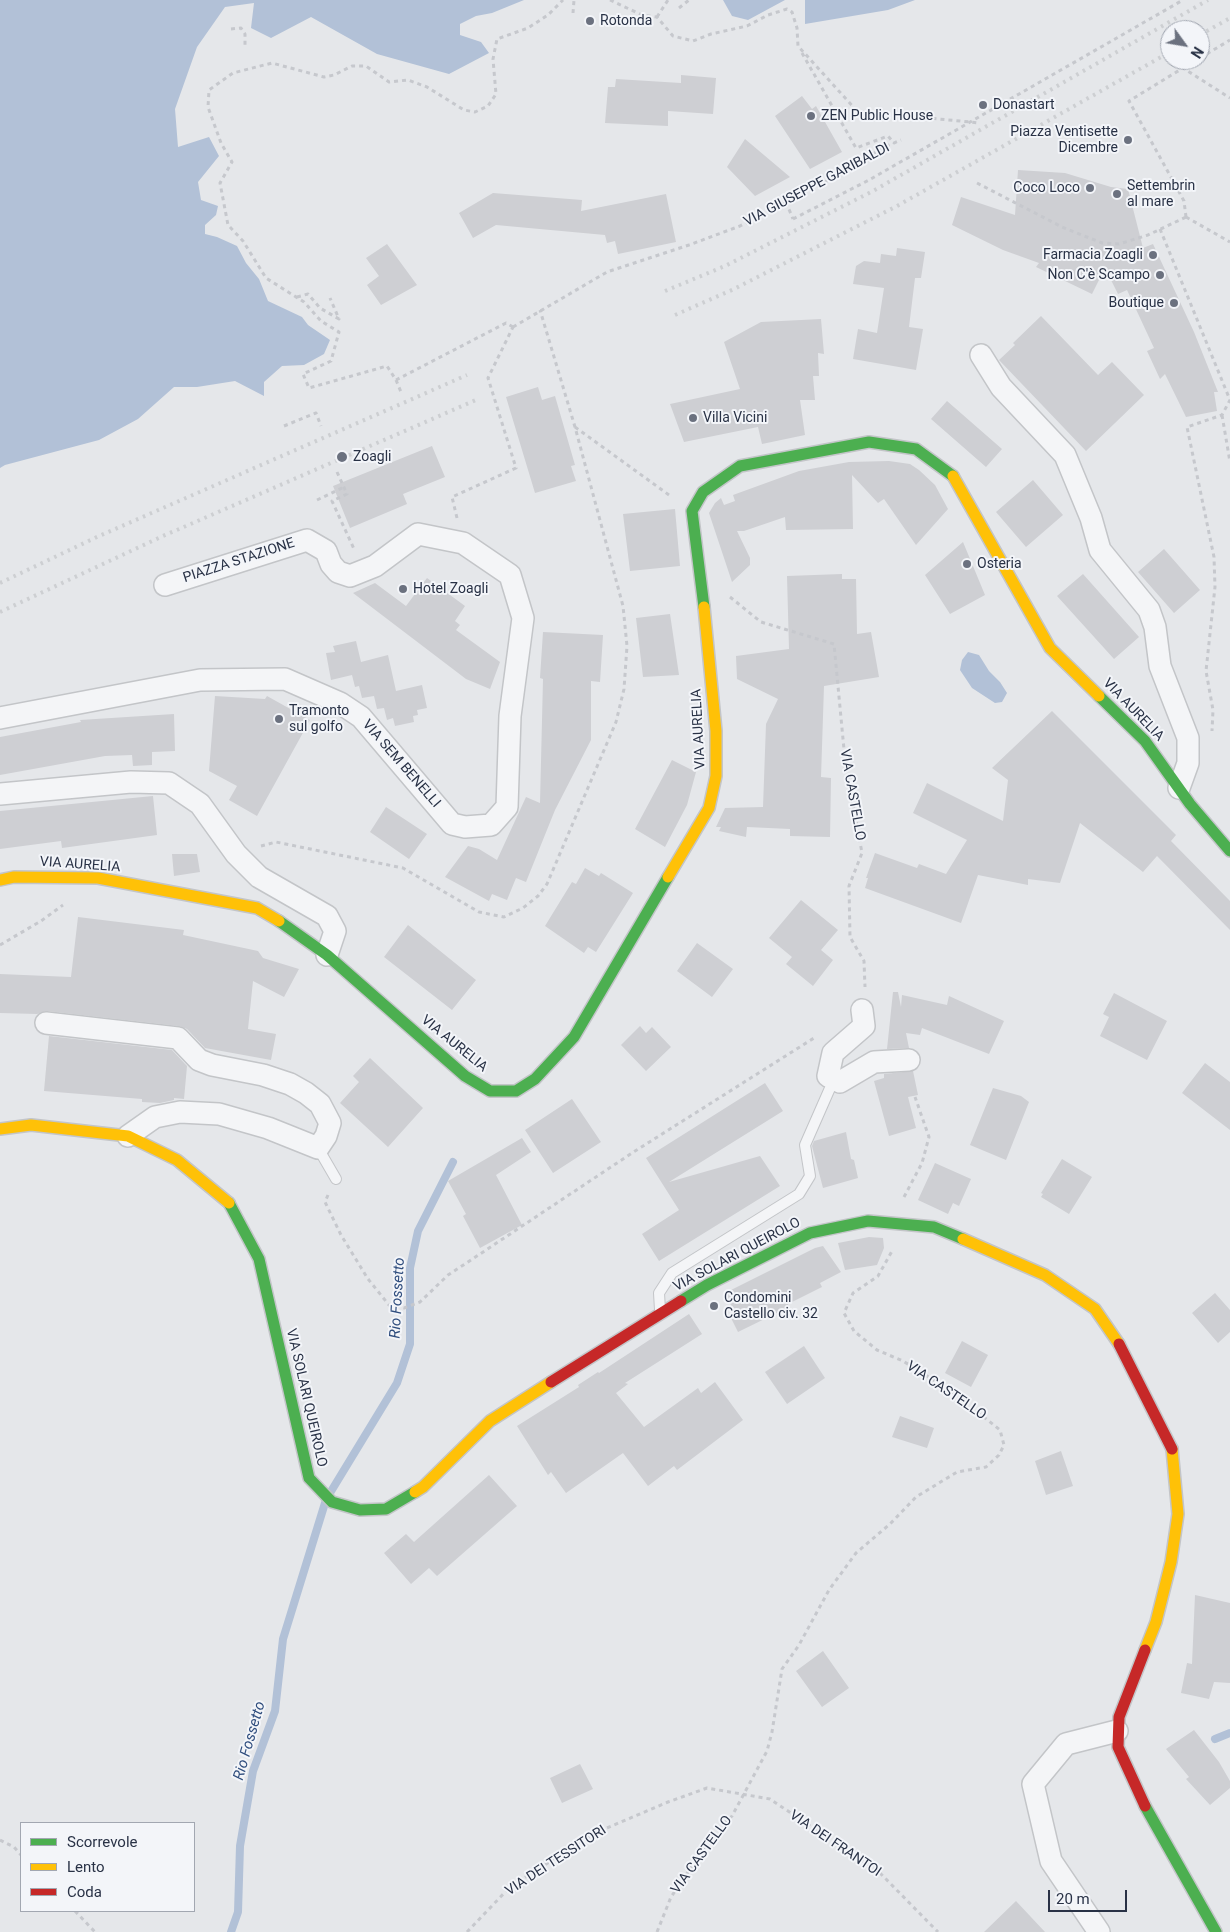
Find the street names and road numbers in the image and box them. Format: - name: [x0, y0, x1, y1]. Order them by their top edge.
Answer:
- street label: VIA GIUSEPPE GARIBALDI: [741, 139, 893, 231]
- street label: PIAZZA STAZIONE: [181, 535, 297, 587]
- street label: VIA AURELIA: [1099, 675, 1167, 745]
- street label: VIA AURELIA: [688, 688, 710, 770]
- street label: VIA SEM BENELLI: [358, 717, 444, 811]
- street label: VIA CASTELLO: [836, 748, 868, 842]
- street label: VIA AURELIA: [39, 854, 121, 876]
- street label: VIA AURELIA: [417, 1012, 491, 1076]
- street label: VIA SOLARI QUEIROLO: [671, 1214, 803, 1296]
- street label: VIA SOLARI QUEIROLO: [282, 1327, 330, 1469]
- street label: VIA CASTELLO: [903, 1358, 989, 1424]
- street label: VIA DEI FRANTOI: [786, 1807, 884, 1881]
- street label: VIA CASTELLO: [668, 1813, 736, 1897]
- street label: VIA DEI TESSITORI: [503, 1822, 609, 1900]

